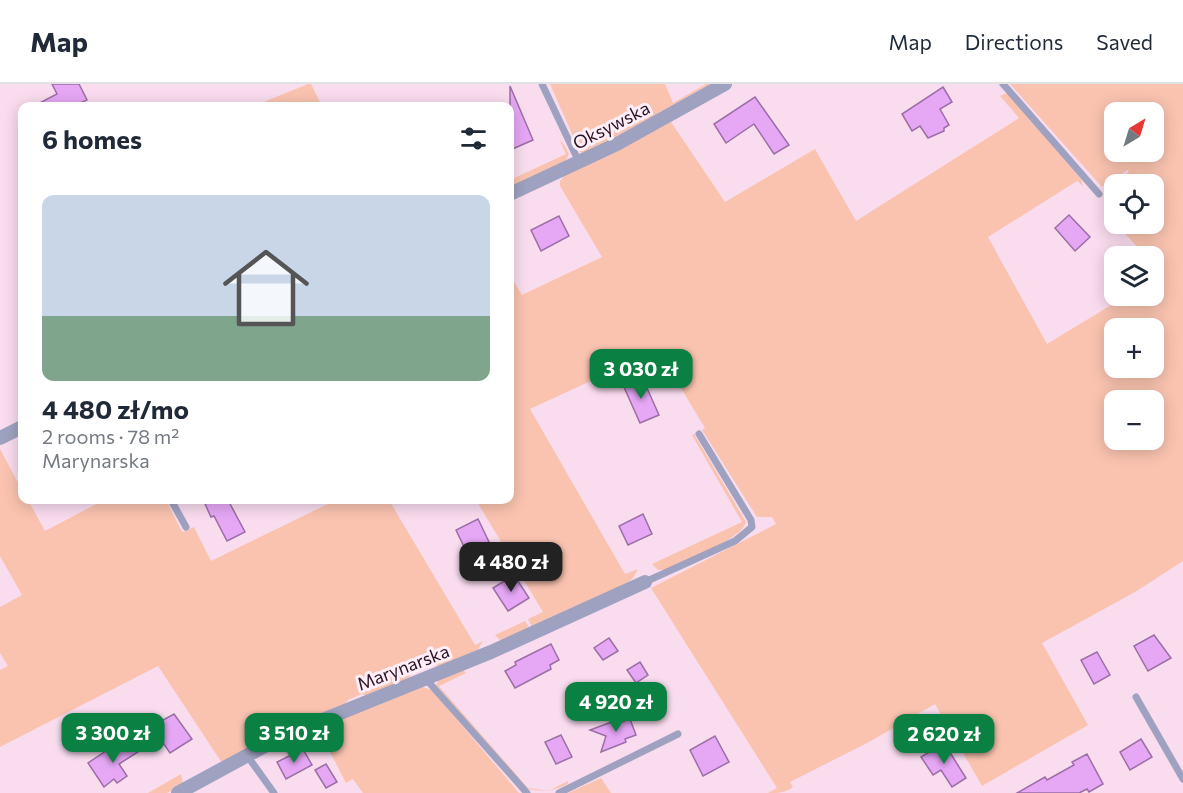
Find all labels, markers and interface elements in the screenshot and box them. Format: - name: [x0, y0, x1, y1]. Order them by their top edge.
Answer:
- text: Map: [30, 24, 88, 58]
- text: Map: [889, 29, 932, 54]
- text: Directions: [965, 29, 1063, 54]
- text: Saved: [1096, 29, 1153, 54]
- street label: Oksywska: [569, 96, 653, 154]
- north arrow: [1104, 102, 1164, 162]
- map controls: [1104, 102, 1164, 450]
- icon: filters: [457, 122, 490, 155]
- text: 6 homes: [42, 123, 142, 154]
- button: locate: [1104, 174, 1164, 234]
- icon: home: [212, 234, 320, 342]
- button: layers: [1104, 246, 1164, 306]
- button: +: [1104, 318, 1164, 378]
- pin: 3 030 zł: [579, 349, 703, 400]
- text: 3 030 zł: [604, 356, 678, 380]
- button: −: [1104, 390, 1164, 450]
- text: 4 480 zł/mo: [42, 393, 189, 424]
- text: 2 rooms · 78 m²: [42, 424, 179, 448]
- text: Marynarska: [42, 448, 150, 472]
- pin: 4 480 zł: [449, 542, 573, 593]
- text: 4 480 zł: [473, 549, 549, 573]
- street label: Marynarska: [354, 639, 452, 695]
- pin: 4 920 zł: [554, 682, 678, 733]
- text: 4 920 zł: [579, 689, 653, 713]
- pin: 3 300 zł: [51, 713, 175, 764]
- pin: 3 510 zł: [232, 713, 356, 764]
- pin: 2 620 zł: [882, 714, 1006, 765]
- text: 3 300 zł: [76, 720, 150, 744]
- text: 3 510 zł: [259, 720, 329, 744]
- text: 2 620 zł: [907, 721, 981, 745]

